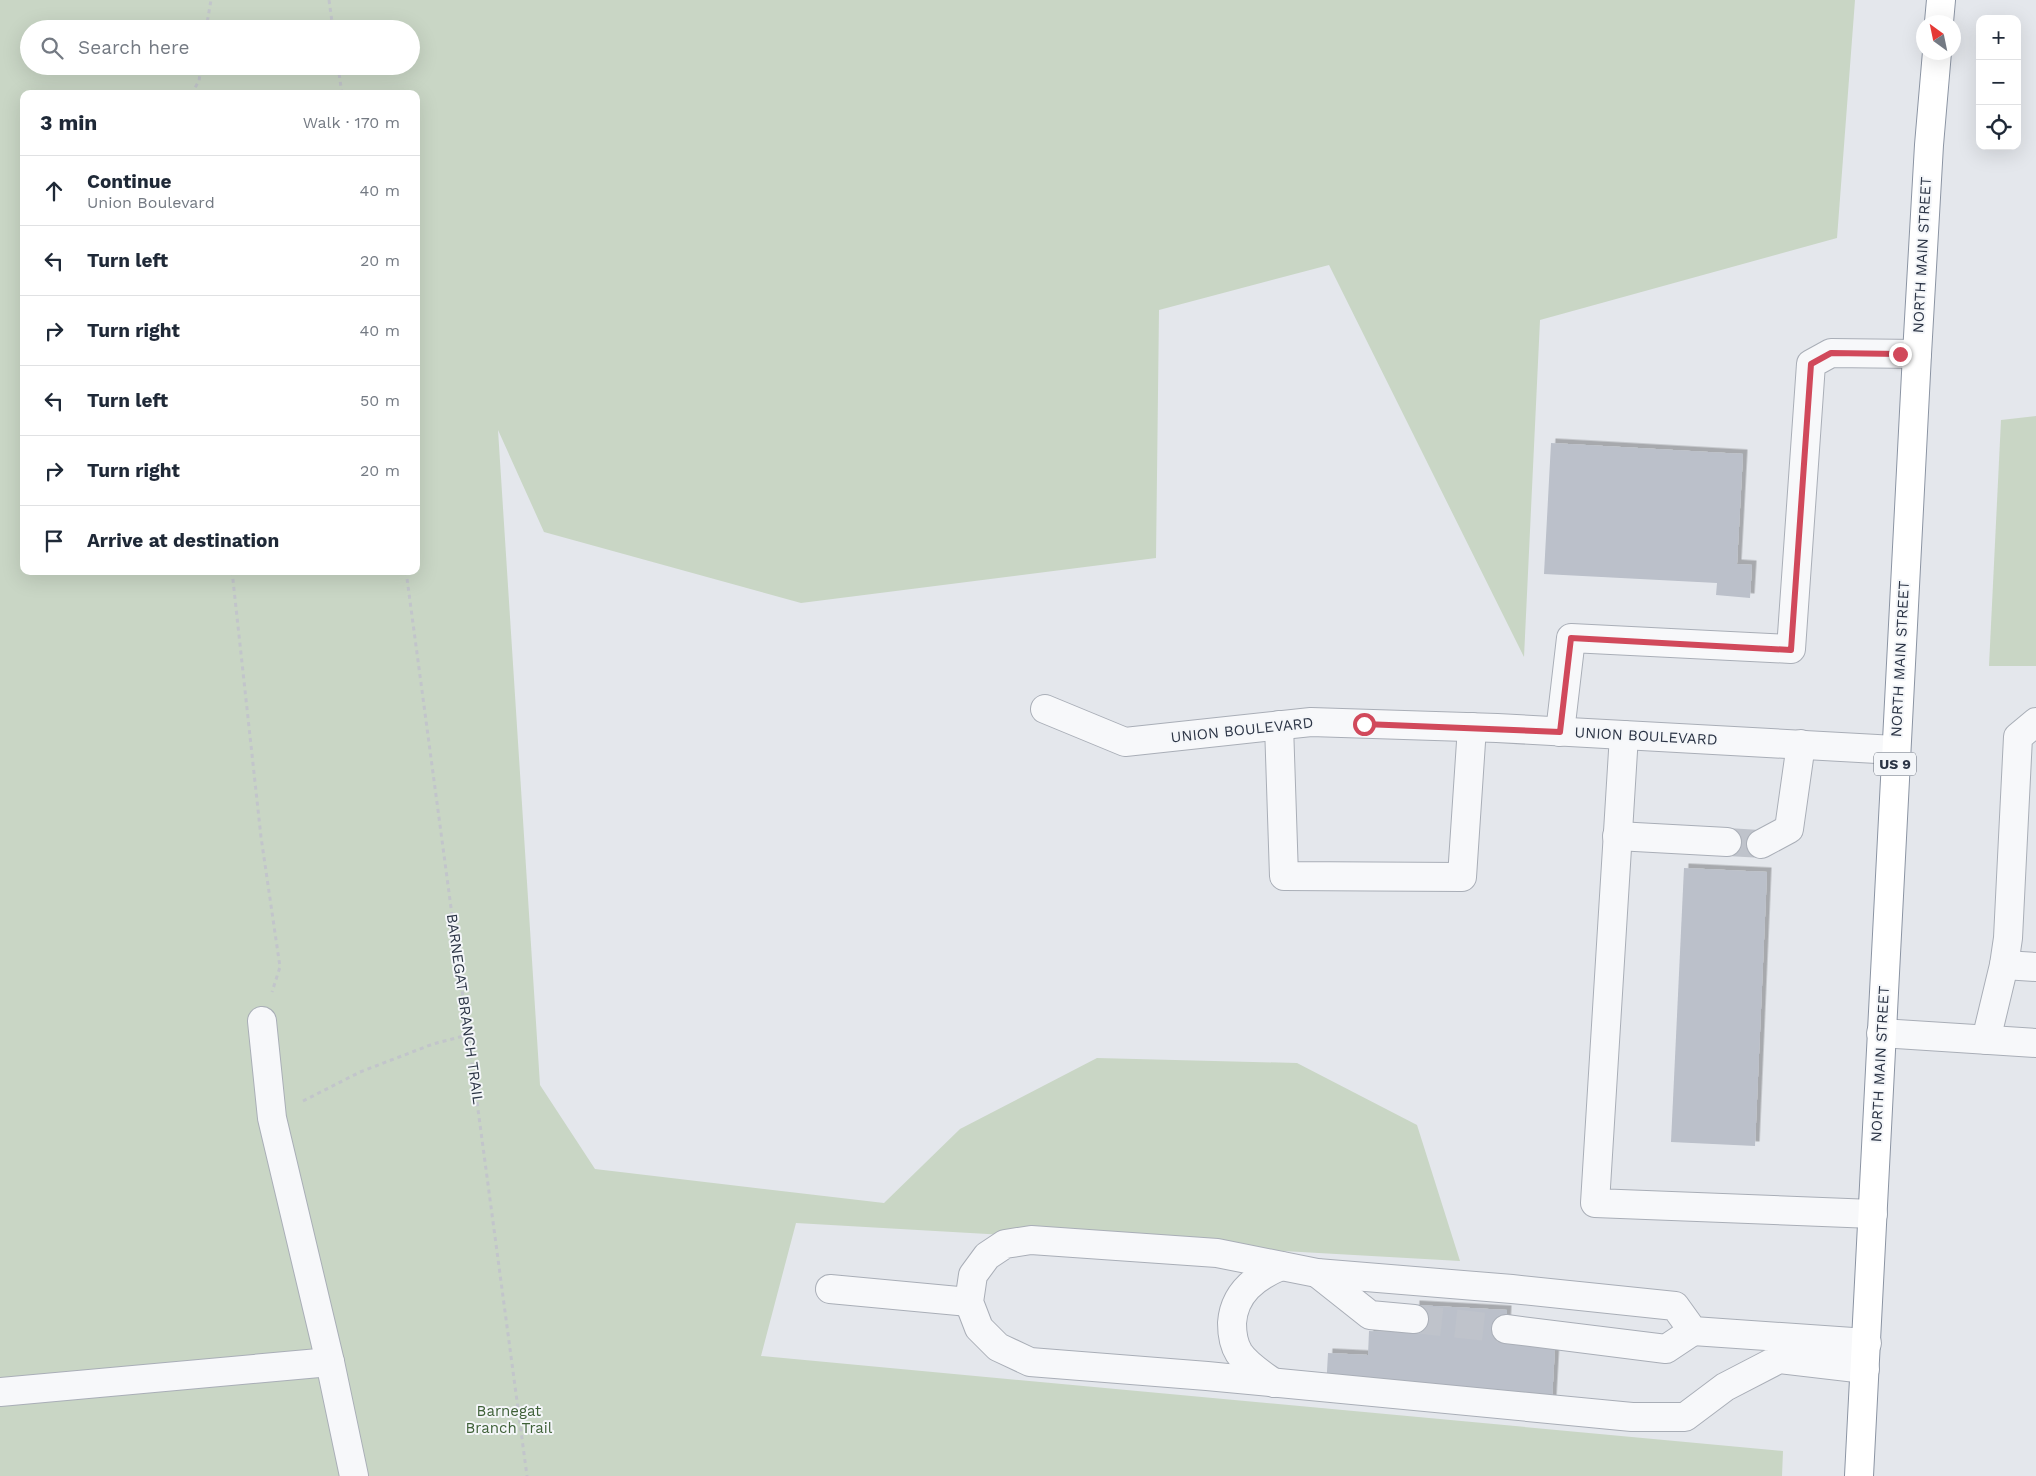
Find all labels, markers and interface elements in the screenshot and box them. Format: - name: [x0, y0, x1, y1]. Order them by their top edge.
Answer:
- north arrow: [1916, 15, 1961, 60]
- map controls: [1976, 15, 2021, 150]
- button: +: [1976, 15, 2021, 60]
- search box: [20, 20, 420, 75]
- icon: search: [38, 34, 66, 62]
- text: Search here: [78, 36, 189, 59]
- button: −: [1976, 60, 2021, 105]
- button: locate: [1976, 105, 2021, 150]
- text: 3 min: [40, 110, 97, 135]
- text: Walk · 170 m: [303, 113, 400, 132]
- text: Continue: [87, 170, 171, 193]
- street label: NORTH MAIN STREET: [1909, 176, 1935, 334]
- icon: ahead: [40, 177, 68, 205]
- text: 40 m: [360, 181, 400, 200]
- text: Union Boulevard: [87, 193, 215, 212]
- icon: left: [40, 247, 68, 275]
- text: Turn left: [87, 249, 168, 272]
- text: 20 m: [360, 251, 400, 270]
- icon: right: [40, 317, 68, 345]
- text: Turn right: [87, 319, 180, 342]
- text: 40 m: [360, 321, 400, 340]
- route end: [1889, 343, 1912, 366]
- icon: left: [40, 387, 68, 415]
- text: Turn left: [87, 389, 168, 412]
- text: 50 m: [360, 391, 400, 410]
- icon: right: [40, 457, 68, 485]
- text: Turn right: [87, 459, 180, 482]
- text: 20 m: [360, 461, 400, 480]
- icon: arrive: [40, 527, 68, 555]
- text: Arrive at destination: [87, 529, 279, 552]
- street label: NORTH MAIN STREET: [1887, 580, 1913, 738]
- route start: [1353, 713, 1376, 736]
- street label: UNION BOULEVARD: [1170, 714, 1314, 746]
- street label: UNION BOULEVARD: [1574, 723, 1718, 749]
- road number: US 9: [1874, 752, 1916, 776]
- street label: BARNEGAT BRANCH TRAIL: [443, 913, 487, 1105]
- street label: NORTH MAIN STREET: [1867, 985, 1893, 1143]
- park label: Barnegat Branch Trail: [466, 1402, 553, 1437]

